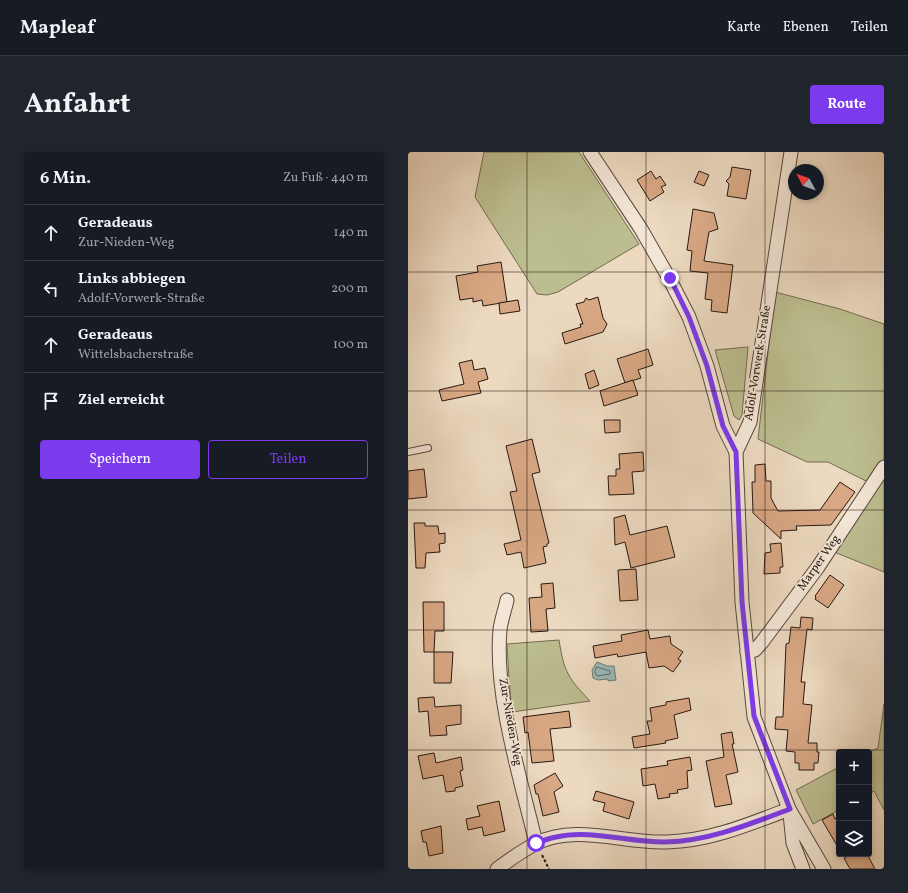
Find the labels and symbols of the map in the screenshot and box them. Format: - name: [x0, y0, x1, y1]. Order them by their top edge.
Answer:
- north arrow: [788, 164, 824, 200]
- route end: [661, 269, 679, 287]
- street label: Adolf-Vorwerk-Straße: [741, 304, 775, 422]
- street label: Marper Weg: [794, 532, 844, 594]
- street label: Zur-Nieden-Weg: [494, 677, 526, 767]
- route start: [527, 834, 545, 852]

